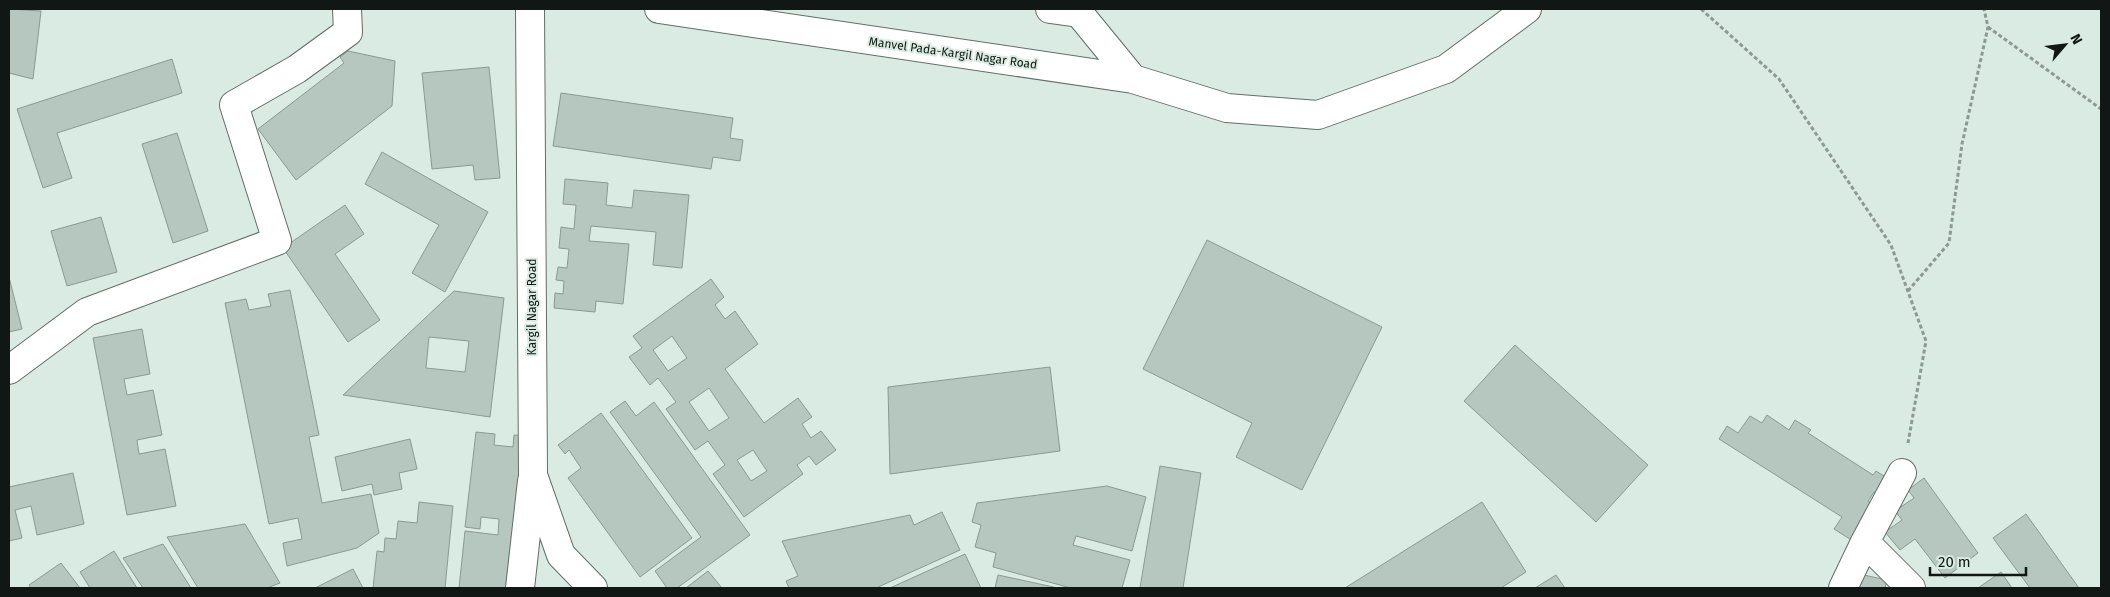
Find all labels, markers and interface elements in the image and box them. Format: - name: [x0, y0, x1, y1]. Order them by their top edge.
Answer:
- north arrow: [2040, 20, 2090, 70]
- text: N: [2066, 31, 2086, 47]
- street label: Manvel Pada-Kargil Nagar Road: [868, 34, 1038, 72]
- street label: Kargil Nagar Road: [525, 259, 539, 355]
- scale bar: [1930, 544, 2026, 576]
- text: 20 m: [1938, 553, 1971, 571]

